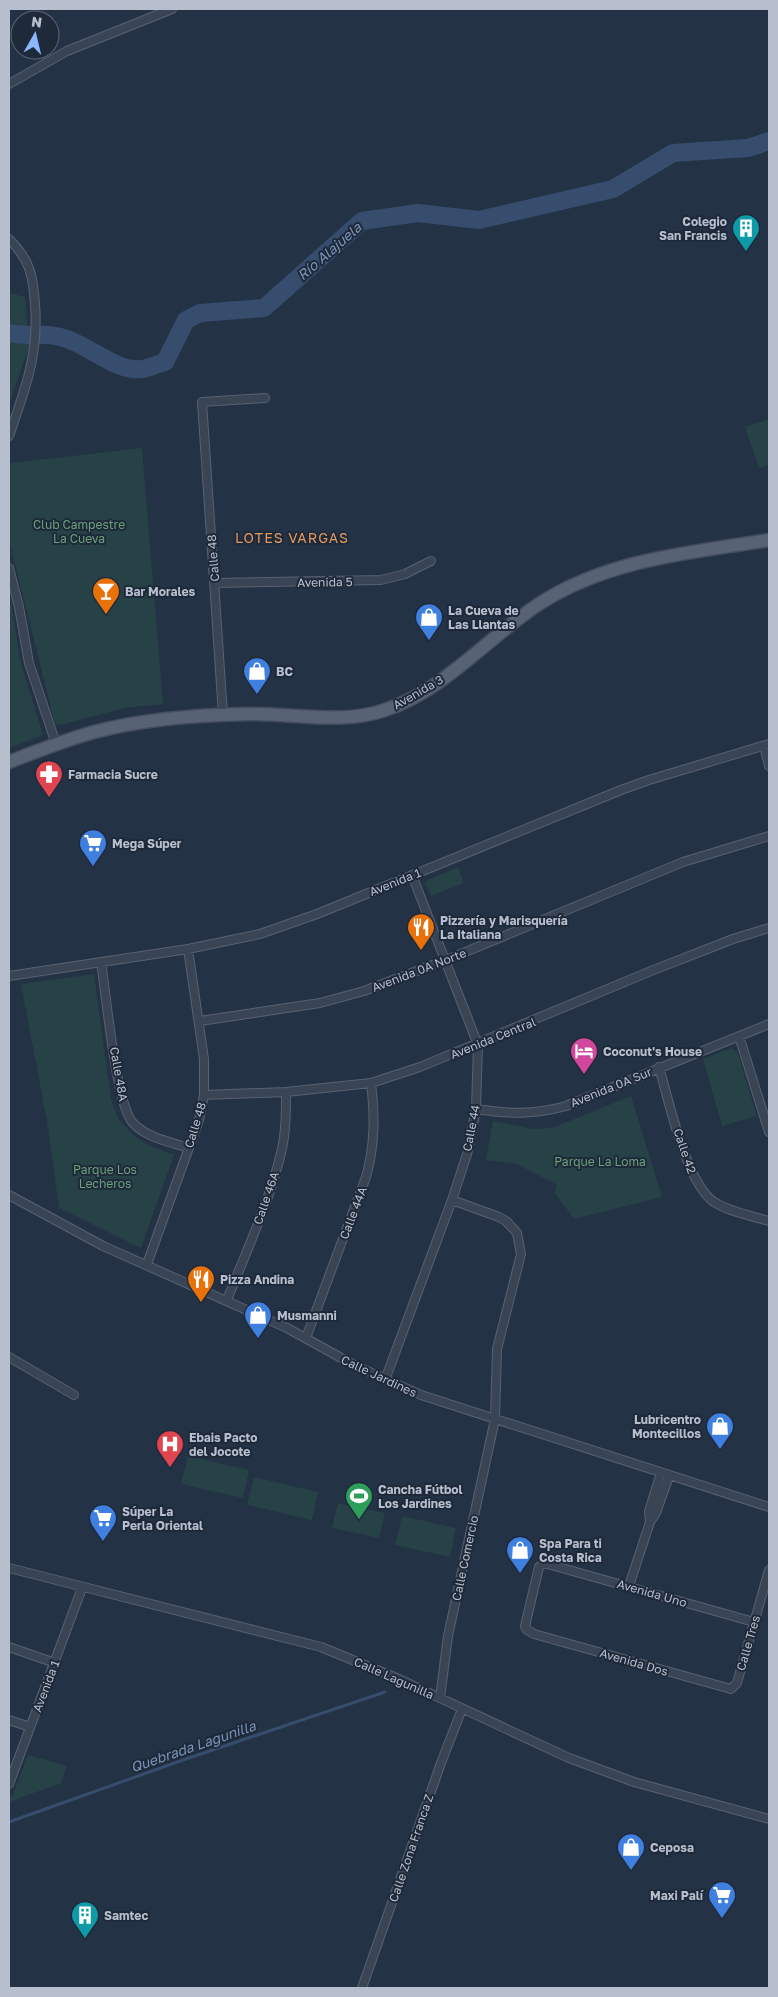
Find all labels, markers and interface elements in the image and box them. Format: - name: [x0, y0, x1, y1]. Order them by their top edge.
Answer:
- north arrow: [10, 10, 60, 60]
- text: N: [30, 12, 43, 31]
- building icon: Colegio San Francis: [731, 213, 761, 252]
- place label: Colegio San Francis: [659, 214, 727, 243]
- water label: Río Alajuela: [293, 218, 365, 283]
- park label: Club Campestre La Cueva: [33, 517, 125, 546]
- district label: LOTES VARGAS: [235, 529, 349, 546]
- street label: Calle 48: [204, 534, 222, 582]
- street label: Avenida 5: [297, 574, 353, 590]
- bar icon: Bar Morales: [91, 576, 121, 615]
- place label: Bar Morales: [125, 584, 195, 599]
- shop icon: La Cueva de Las Llantas: [414, 602, 444, 641]
- place label: La Cueva de Las Llantas: [448, 603, 519, 632]
- shop icon: BC: [242, 656, 272, 695]
- place label: BC: [276, 664, 293, 679]
- street label: Avenida 3: [390, 672, 446, 712]
- pharmacy icon: Farmacia Sucre: [34, 759, 64, 798]
- place label: Farmacia Sucre: [68, 767, 158, 782]
- supermarket icon: Mega Súper: [78, 828, 108, 867]
- place label: Mega Súper: [112, 836, 182, 851]
- street label: Avenida 1: [367, 865, 423, 899]
- restaurant icon: Pizzería y Marisquería La Italiana: [406, 912, 436, 951]
- place label: Pizzería y Marisquería La Italiana: [440, 913, 568, 942]
- street label: Avenida 0A Norte: [370, 945, 468, 995]
- street label: Avenida Central: [448, 1014, 538, 1062]
- hotel icon: Coconut's House: [569, 1036, 599, 1075]
- place label: Coconut's House: [603, 1044, 702, 1059]
- street label: Calle 48A: [107, 1046, 131, 1102]
- street label: Avenida 0A Sur: [568, 1064, 654, 1110]
- street label: Calle 48: [181, 1100, 209, 1150]
- street label: Calle 44: [459, 1103, 483, 1153]
- street label: Calle 42: [670, 1126, 700, 1176]
- park label: Parque La Loma: [554, 1154, 646, 1169]
- park label: Parque Los Lecheros: [73, 1162, 137, 1191]
- street label: Calle 46A: [250, 1170, 282, 1226]
- street label: Calle 44A: [336, 1185, 370, 1241]
- restaurant icon: Pizza Andina: [186, 1264, 216, 1303]
- place label: Pizza Andina: [220, 1272, 294, 1287]
- shop icon: Musmanni: [243, 1300, 273, 1339]
- place label: Musmanni: [277, 1308, 337, 1323]
- street label: Calle Jardines: [339, 1352, 419, 1400]
- shop icon: Lubricentro Montecillos: [705, 1411, 735, 1450]
- place label: Lubricentro Montecillos: [632, 1412, 701, 1441]
- hospital icon: Ebais Pacto del Jocote: [155, 1429, 185, 1468]
- place label: Ebais Pacto del Jocote: [189, 1430, 258, 1459]
- sports icon: Cancha Fútbol Los Jardines: [344, 1481, 374, 1520]
- place label: Cancha Fútbol Los Jardines: [378, 1482, 463, 1511]
- supermarket icon: Súper La Perla Oriental: [88, 1503, 118, 1542]
- place label: Súper La Perla Oriental: [122, 1504, 203, 1533]
- street label: Calle Comercio: [449, 1514, 481, 1602]
- shop icon: Spa Para ti Costa Rica: [505, 1535, 535, 1574]
- place label: Spa Para ti Costa Rica: [539, 1536, 602, 1565]
- street label: Avenida Uno: [615, 1576, 689, 1610]
- street label: Calle Tres: [733, 1614, 763, 1672]
- street label: Avenida Dos: [598, 1645, 670, 1679]
- street label: Calle Lagunilla: [352, 1654, 436, 1702]
- street label: Avenida 1: [29, 1658, 63, 1714]
- water label: Quebrada Lagunilla: [128, 1716, 259, 1775]
- street label: Calle Zona Franca Z: [385, 1792, 437, 1904]
- shop icon: Ceposa: [616, 1832, 646, 1871]
- place label: Ceposa: [650, 1840, 694, 1855]
- supermarket icon: Maxi Palí: [707, 1880, 737, 1919]
- place label: Maxi Palí: [650, 1888, 705, 1903]
- building icon: Samtec: [70, 1900, 100, 1939]
- place label: Samtec: [104, 1908, 148, 1923]

